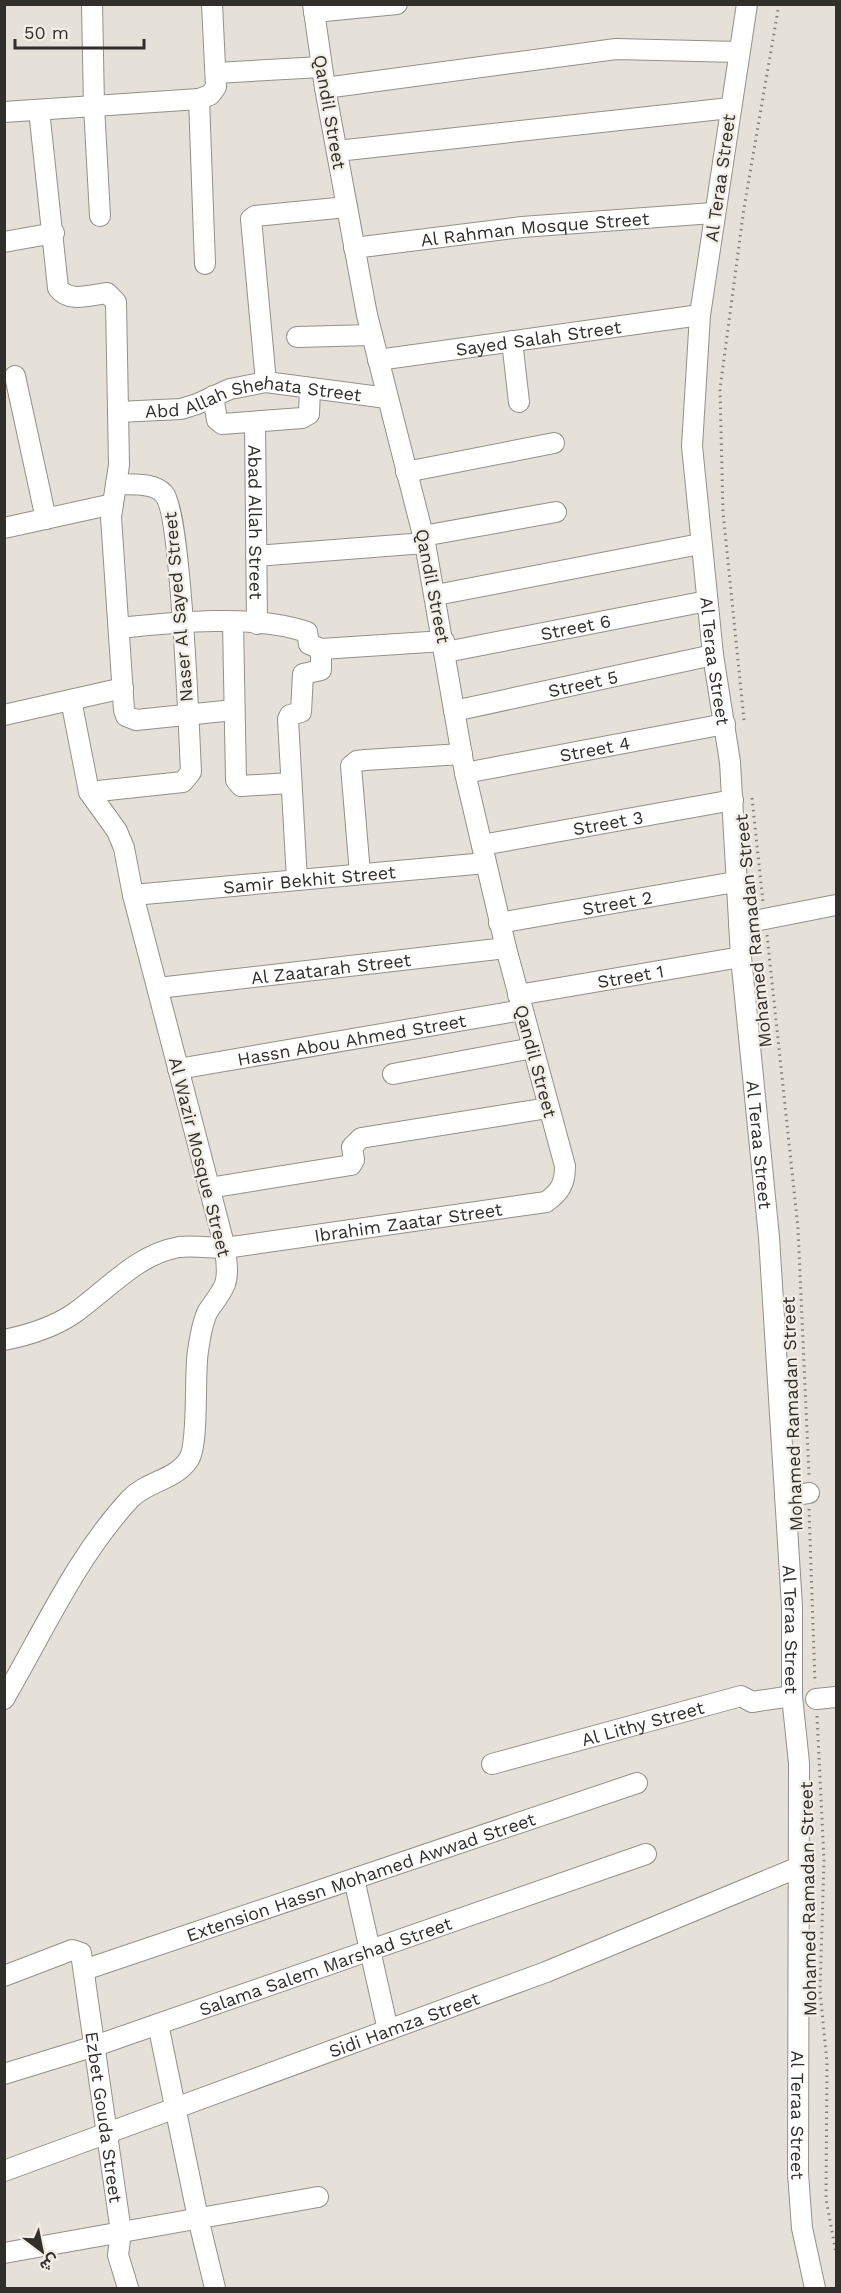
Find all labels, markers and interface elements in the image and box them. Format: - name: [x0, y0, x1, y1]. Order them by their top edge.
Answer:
- scale bar: [15, 12, 144, 50]
- text: 50 m: [24, 22, 69, 43]
- street label: Qandil Street: [310, 53, 350, 171]
- street label: Al Teraa Street: [701, 112, 739, 243]
- street label: Al Rahman Mosque Street: [419, 207, 650, 250]
- street label: Sayed Salah Street: [454, 316, 623, 360]
- street label: Abd Allah Shehata Street: [144, 371, 363, 421]
- street label: Abad Allah Street: [245, 445, 267, 600]
- street label: Naser Al Sayed Street: [159, 511, 197, 703]
- street label: Qandil Street: [412, 527, 454, 645]
- street label: Al Teraa Street: [697, 596, 735, 727]
- street label: Street 6: [539, 610, 613, 644]
- street label: Street 5: [546, 665, 620, 701]
- street label: Street 4: [558, 732, 632, 765]
- street label: Street 3: [571, 806, 645, 839]
- street label: Mohamed Ramadan Street: [730, 813, 776, 1049]
- street label: Samir Bekhit Street: [222, 861, 397, 897]
- street label: Street 2: [581, 886, 654, 919]
- street label: Al Zaatarah Street: [250, 948, 412, 988]
- street label: Street 1: [596, 960, 665, 992]
- street label: Qandil Street: [511, 1002, 561, 1120]
- street label: Hassn Abou Ahmed Street: [236, 1009, 468, 1069]
- street label: Al Wazir Mosque Street: [165, 1055, 235, 1260]
- street label: Al Teraa Street: [743, 1079, 777, 1210]
- street label: Ibrahim Zaatar Street: [313, 1198, 504, 1246]
- street label: Mohamed Ramadan Street: [777, 1296, 807, 1532]
- street label: Al Teraa Street: [779, 1564, 803, 1694]
- street label: Al Lithy Street: [579, 1696, 707, 1750]
- street label: Mohamed Ramadan Street: [795, 1781, 821, 2017]
- street label: Extension Hassn Mohamed Awwad Street: [183, 1808, 538, 1945]
- street label: Salama Salem Marshad Street: [196, 1912, 455, 2019]
- street label: Sidi Hamza Street: [326, 1987, 482, 2061]
- street label: Ezbet Gouda Street: [82, 2030, 127, 2204]
- street label: Al Teraa Street: [787, 2050, 809, 2181]
- north arrow: [12, 2221, 72, 2281]
- text: ش: [36, 2250, 63, 2276]

